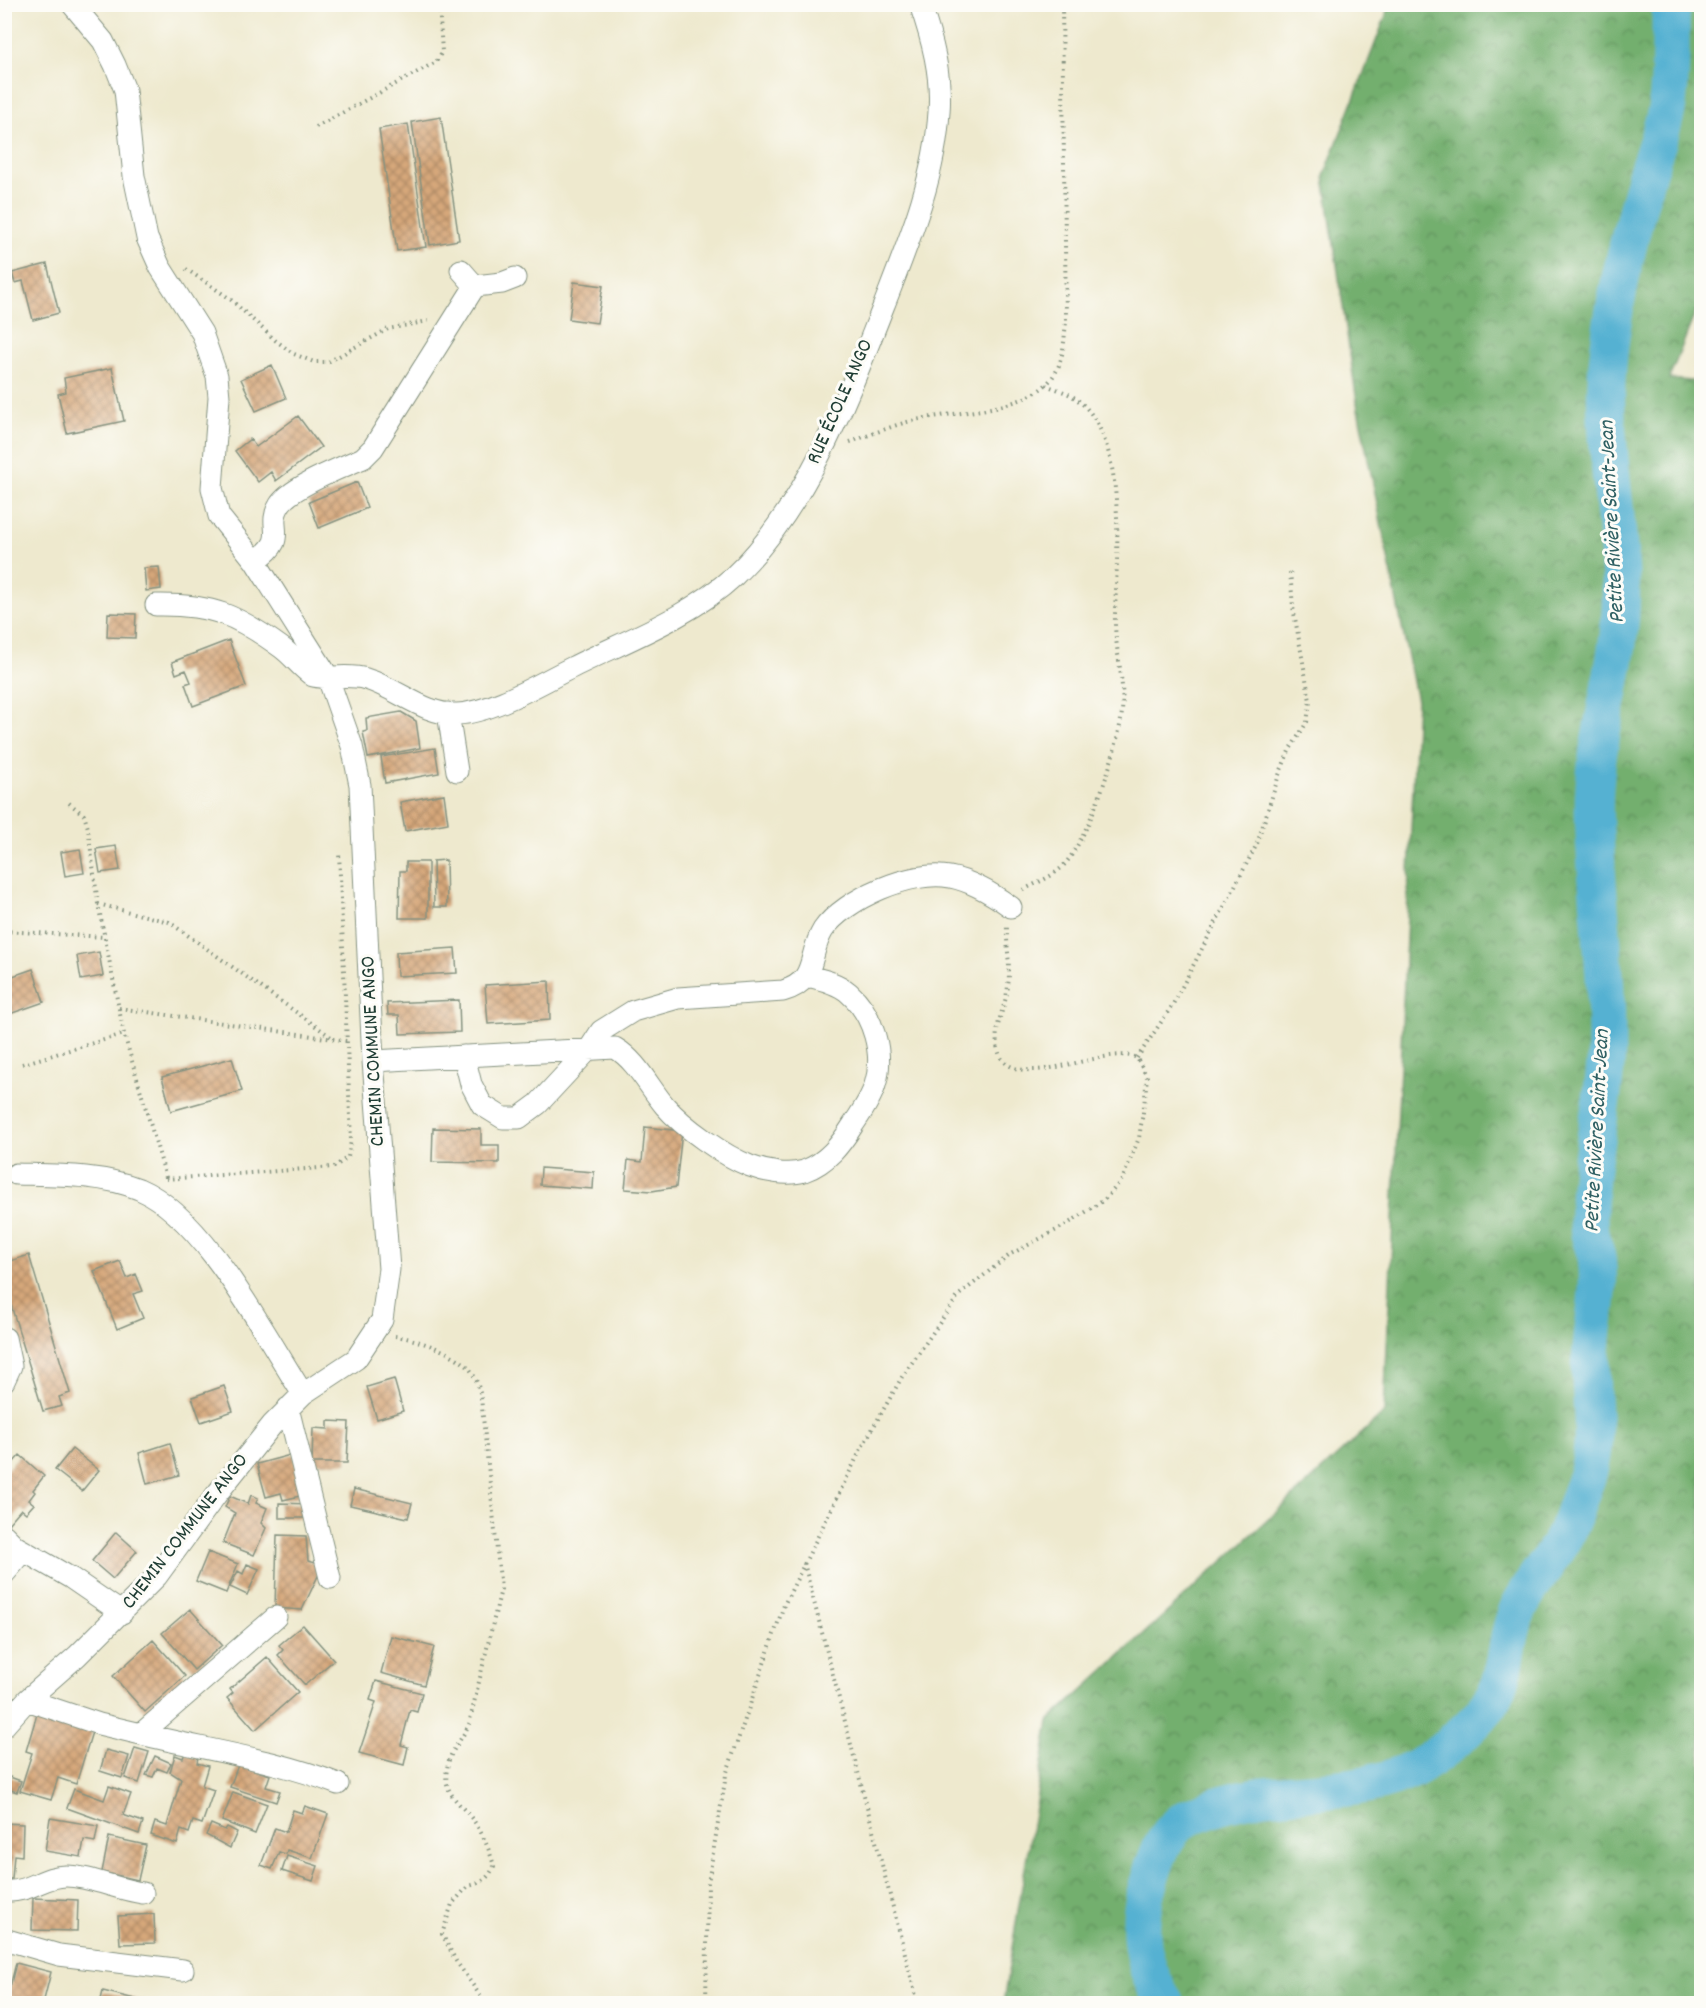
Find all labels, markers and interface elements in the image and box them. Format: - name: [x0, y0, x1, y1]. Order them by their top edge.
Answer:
- street label: RUE ÉCOLE ANGO: [800, 335, 882, 469]
- water label: Petite Rivière Saint-Jean: [1592, 419, 1634, 624]
- street label: CHEMIN COMMUNE ANGO: [354, 955, 394, 1147]
- water label: Petite Rivière Saint-Jean: [1577, 1028, 1619, 1233]
- street label: CHEMIN COMMUNE ANGO: [115, 1447, 257, 1617]

